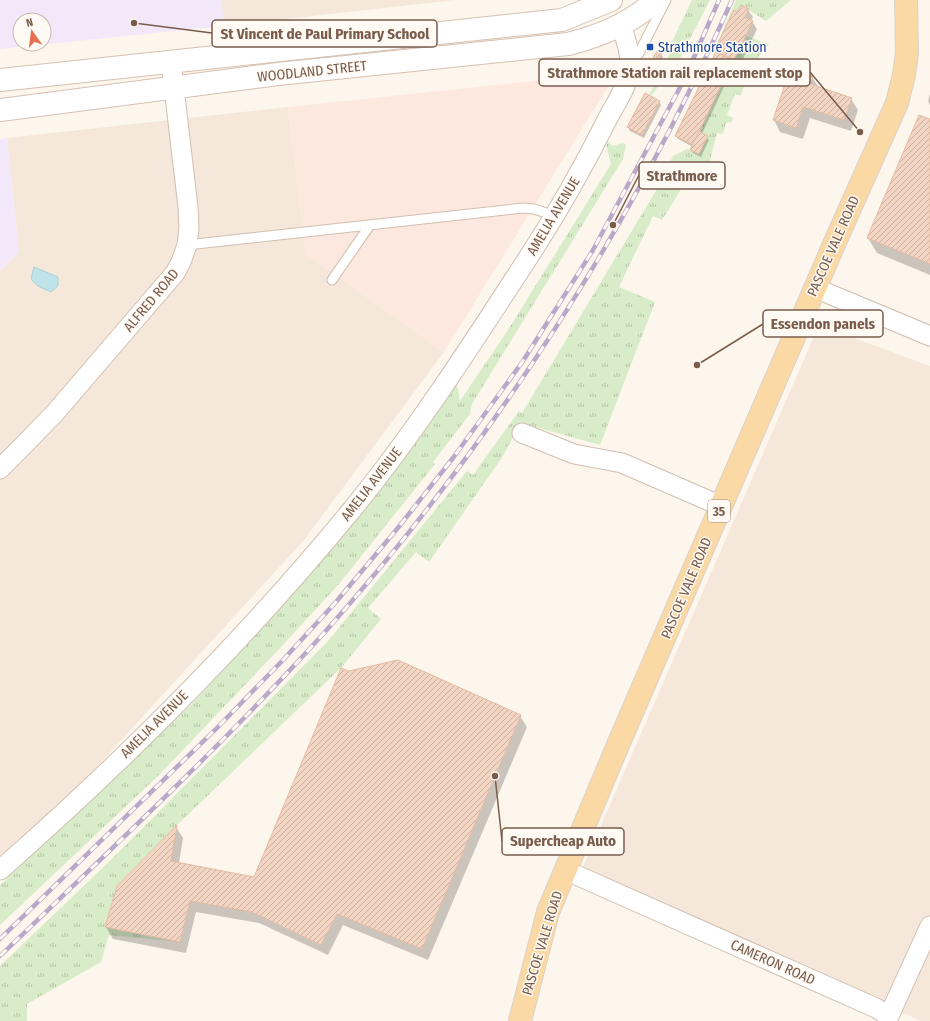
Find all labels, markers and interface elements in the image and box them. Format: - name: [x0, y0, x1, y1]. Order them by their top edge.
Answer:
- north arrow: [12, 12, 52, 52]
- text: N: [25, 16, 34, 30]
- callout: St Vincent de Paul Primary School: [212, 20, 437, 47]
- text: St Vincent de Paul Primary School: [221, 25, 430, 43]
- place label: Strathmore Station: [658, 39, 767, 56]
- marker: Strathmore Station: [645, 42, 655, 52]
- street label: WOODLAND STREET: [256, 57, 368, 86]
- callout: Strathmore Station rail replacement stop: [539, 59, 810, 86]
- text: Strathmore Station rail replacement stop: [547, 64, 803, 82]
- callout: Strathmore: [639, 162, 725, 189]
- text: Strathmore: [647, 167, 718, 185]
- street label: AMELIA AVENUE: [523, 174, 584, 259]
- street label: PASCOE VALE ROAD: [804, 193, 863, 299]
- street label: ALFRED ROAD: [120, 265, 183, 335]
- callout: Essendon panels: [763, 310, 883, 337]
- text: Essendon panels: [771, 315, 876, 333]
- street label: AMELIA AVENUE: [337, 444, 406, 524]
- road number: 35: [708, 500, 730, 522]
- street label: PASCOE VALE ROAD: [657, 535, 715, 641]
- street label: AMELIA AVENUE: [117, 687, 192, 762]
- callout: Supercheap Auto: [502, 828, 624, 855]
- text: Supercheap Auto: [510, 832, 616, 850]
- street label: PASCOE VALE ROAD: [519, 889, 566, 997]
- street label: CAMERON ROAD: [728, 936, 818, 989]

